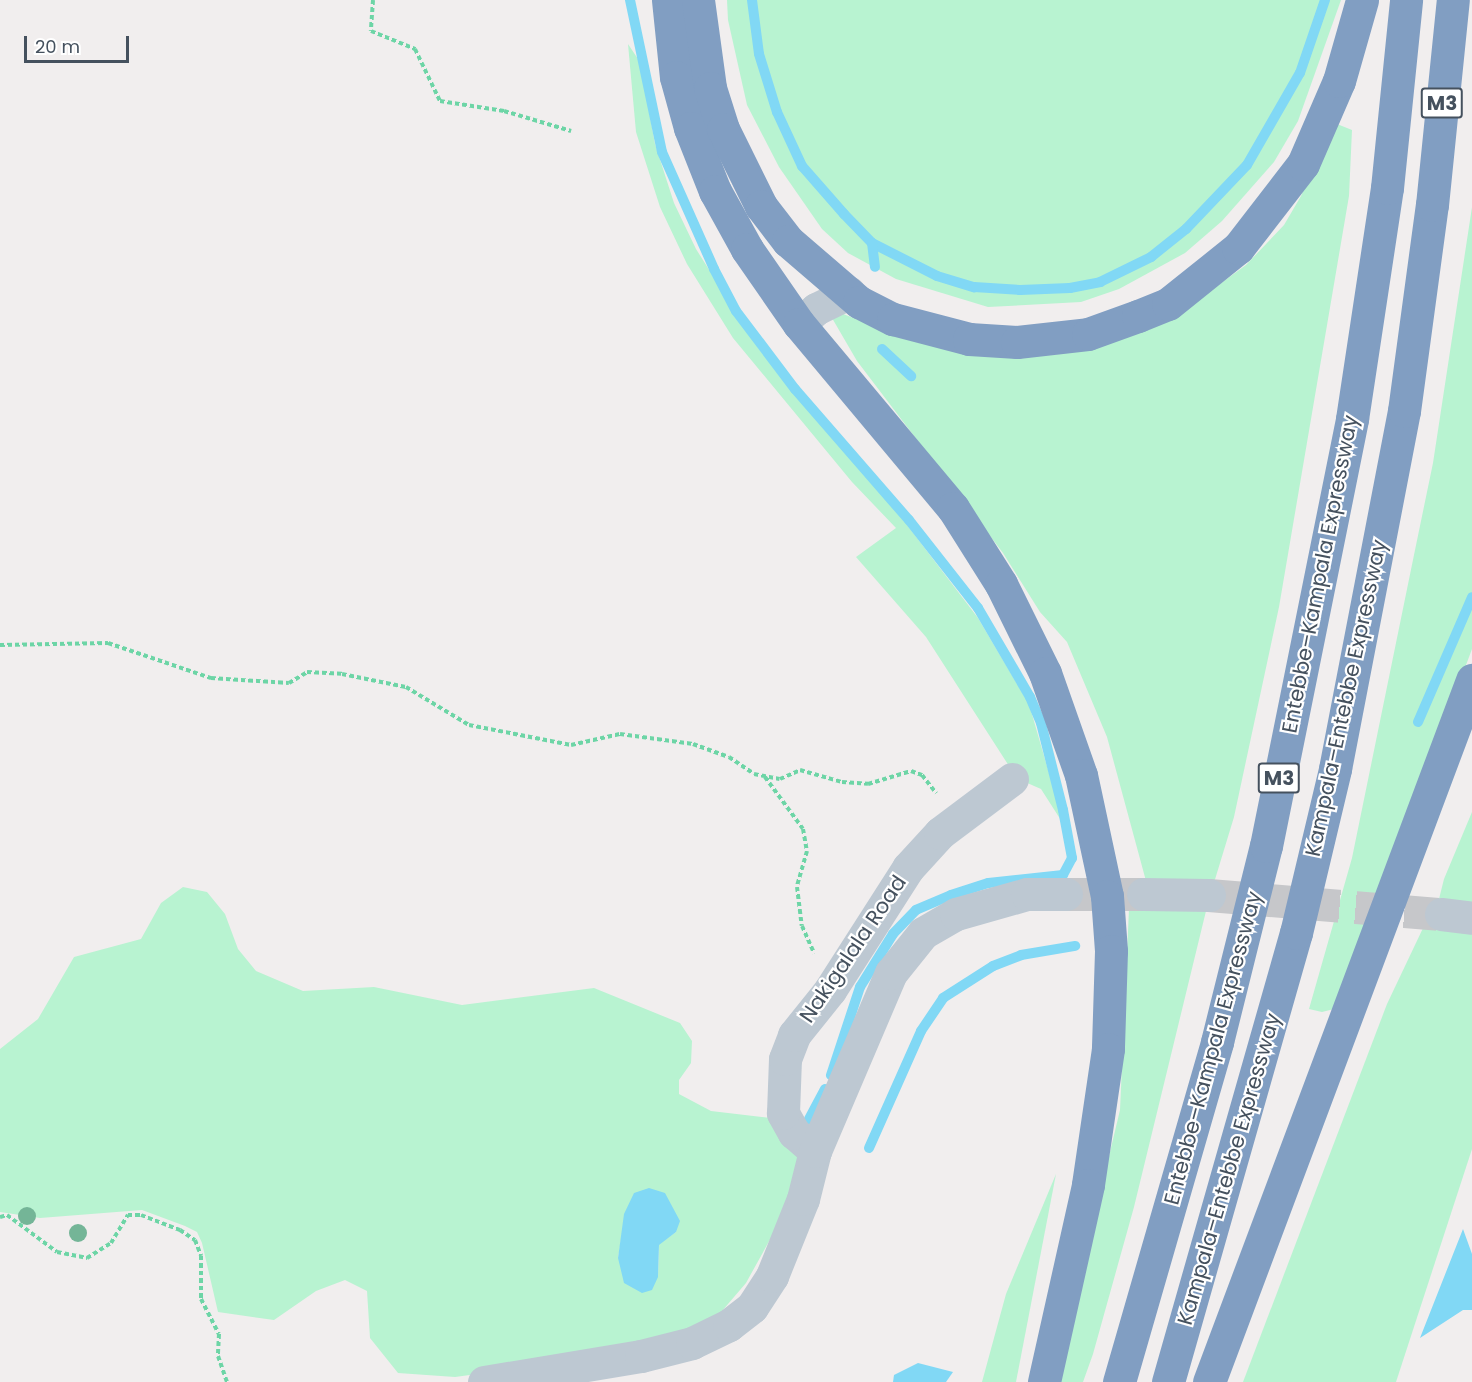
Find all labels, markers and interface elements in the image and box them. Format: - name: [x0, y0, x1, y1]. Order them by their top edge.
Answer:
- scale bar: [27, 24, 132, 62]
- text: 20 m: [35, 34, 80, 59]
- road number: M3: [1420, 86, 1464, 120]
- street label: Entebbe–Kampala Expressway: [1277, 413, 1363, 735]
- street label: Kampala–Entebbe Expressway: [1300, 537, 1392, 859]
- road number: M3: [1256, 761, 1302, 795]
- street label: Nakigalala Road: [794, 871, 912, 1027]
- street label: Entebbe–Kampala Expressway: [1159, 889, 1267, 1207]
- street label: Kampala–Entebbe Expressway: [1172, 1010, 1286, 1328]

